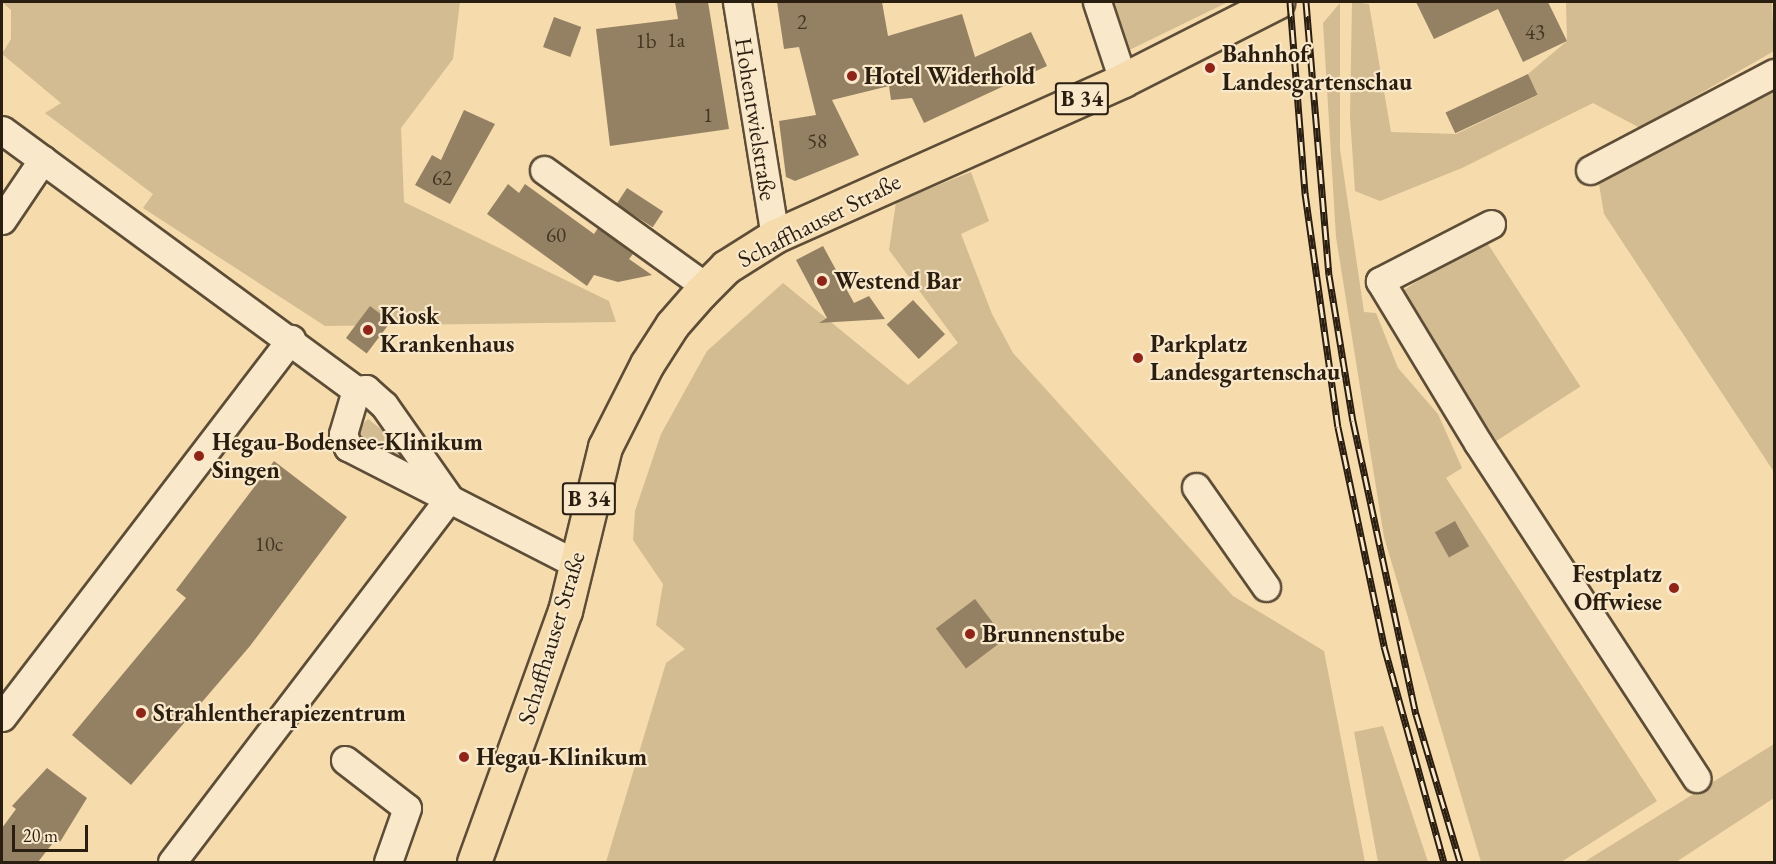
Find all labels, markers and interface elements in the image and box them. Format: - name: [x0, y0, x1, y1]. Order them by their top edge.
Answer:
- house number: 2: [797, 9, 807, 35]
- house number: 43: [1525, 19, 1545, 45]
- house number: 1a: [667, 27, 685, 53]
- house number: 1b: [636, 28, 656, 54]
- street label: Hohentwielstraße: [729, 35, 783, 203]
- place label: Bahnhof Landesgartenschau: [1222, 40, 1412, 96]
- marker: Bahnhof Landesgartenschau: [1203, 61, 1217, 75]
- place label: Hotel Widerhold: [864, 62, 1035, 90]
- marker: Hotel Widerhold: [845, 69, 859, 83]
- road number: B 34: [1054, 80, 1110, 118]
- house number: 1: [703, 102, 713, 128]
- house number: 58: [807, 128, 827, 154]
- house number: 62: [432, 165, 452, 191]
- street label: Schaffhauser Straße: [733, 167, 905, 273]
- house number: 60: [546, 222, 566, 248]
- place label: Westend Bar: [834, 267, 961, 295]
- marker: Westend Bar: [815, 274, 829, 288]
- place label: Kiosk Krankenhaus: [380, 302, 514, 358]
- marker: Kiosk Krankenhaus: [361, 323, 375, 337]
- place label: Parkplatz Landesgartenschau: [1150, 330, 1340, 386]
- marker: Parkplatz Landesgartenschau: [1131, 351, 1145, 365]
- place label: Hegau-Bodensee-Klinikum Singen: [212, 428, 483, 484]
- marker: Hegau-Bodensee-Klinikum Singen: [190, 447, 208, 465]
- road number: B 34: [560, 480, 618, 518]
- house number: 10c: [255, 531, 283, 557]
- street label: Schaffhauser Straße: [511, 548, 591, 728]
- place label: Festplatz Offwiese: [1572, 560, 1662, 616]
- marker: Festplatz Offwiese: [1667, 581, 1681, 595]
- place label: Brunnenstube: [982, 620, 1125, 648]
- marker: Brunnenstube: [963, 627, 977, 641]
- place label: Strahlentherapiezentrum: [153, 699, 406, 727]
- marker: Strahlentherapiezentrum: [134, 706, 148, 720]
- place label: Hegau-Klinikum: [476, 743, 647, 771]
- marker: Hegau-Klinikum: [457, 750, 471, 764]
- scale bar: [15, 813, 92, 851]
- text: 20 m: [23, 824, 58, 847]

